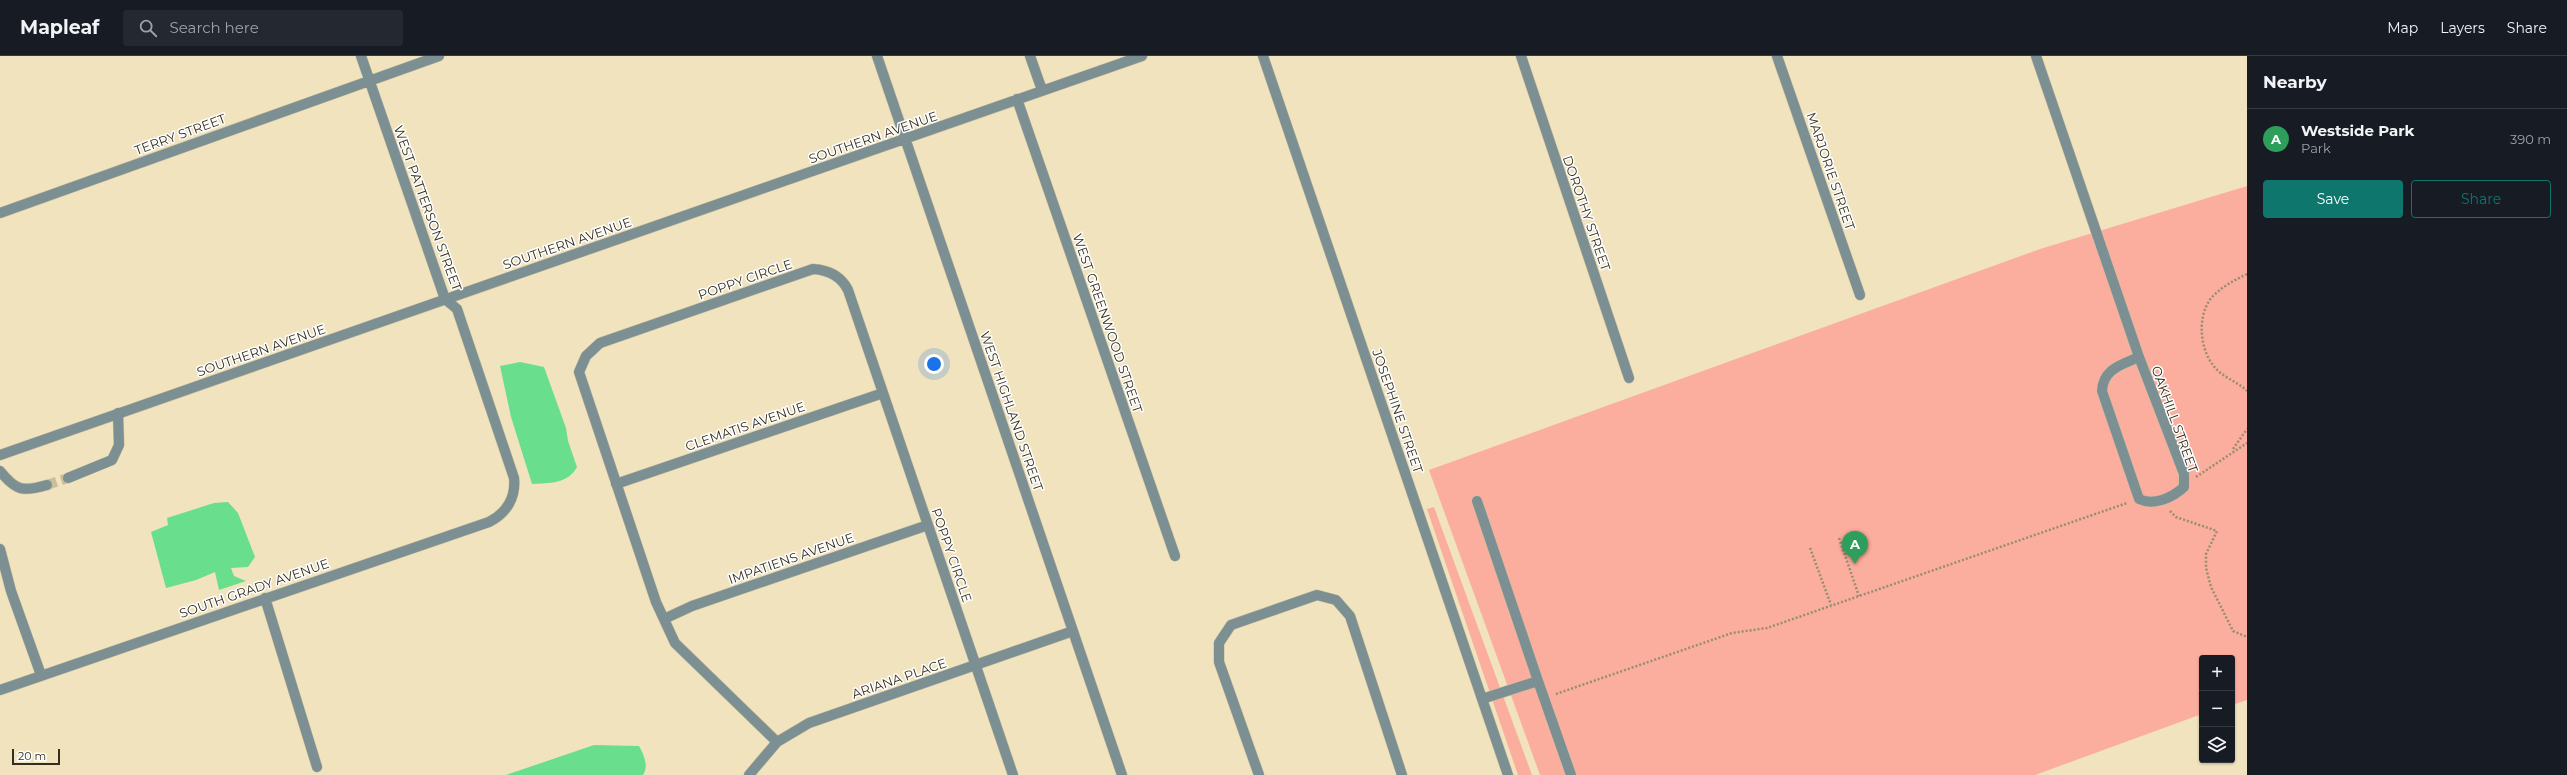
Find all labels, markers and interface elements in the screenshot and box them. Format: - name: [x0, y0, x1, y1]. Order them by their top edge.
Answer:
- search box: [123, 10, 403, 46]
- text: Mapleaf: [20, 16, 99, 39]
- icon: search: [137, 17, 159, 39]
- text: Search here: [169, 18, 259, 37]
- text: Map: [2387, 19, 2418, 37]
- text: Layers: [2440, 19, 2485, 37]
- text: Share: [2507, 19, 2547, 37]
- text: Nearby: [2263, 72, 2327, 92]
- street label: SOUTHERN AVENUE: [807, 107, 939, 167]
- street label: TERRY STREET: [132, 110, 228, 158]
- street label: MARJORIE STREET: [1803, 110, 1859, 232]
- text: Westside Park: [2301, 121, 2414, 140]
- street label: WEST PATTERSON STREET: [391, 123, 466, 293]
- text: A: [2271, 131, 2281, 147]
- text: 390 m: [2510, 131, 2551, 147]
- text: Park: [2301, 140, 2331, 156]
- street label: DOROTHY STREET: [1560, 153, 1614, 273]
- button: Save: [2263, 180, 2403, 218]
- button: Share: [2411, 180, 2551, 218]
- street label: SOUTHERN AVENUE: [501, 213, 633, 273]
- street label: WEST GREENWOOD STREET: [1070, 231, 1146, 415]
- street label: POPPY CIRCLE: [696, 255, 794, 303]
- street label: SOUTHERN AVENUE: [195, 320, 327, 380]
- street label: WEST HIGHLAND STREET: [977, 329, 1047, 494]
- street label: JOSEPHINE STREET: [1369, 346, 1427, 476]
- your location: [924, 354, 944, 374]
- street label: OAKHILL STREET: [2148, 364, 2202, 475]
- street label: CLEMATIS AVENUE: [683, 398, 807, 454]
- street label: POPPY CIRCLE: [928, 506, 976, 604]
- street label: IMPATIENS AVENUE: [726, 529, 856, 587]
- pin: A: [1842, 531, 1868, 564]
- street label: SOUTH GRADY AVENUE: [177, 555, 331, 621]
- street label: ARIANA PLACE: [849, 654, 949, 702]
- map controls: [2199, 655, 2235, 763]
- button: +: [2199, 655, 2235, 691]
- button: −: [2199, 691, 2235, 727]
- button: layers: [2199, 727, 2235, 763]
- scale bar: [12, 747, 60, 766]
- text: 20 m: [18, 749, 46, 763]

